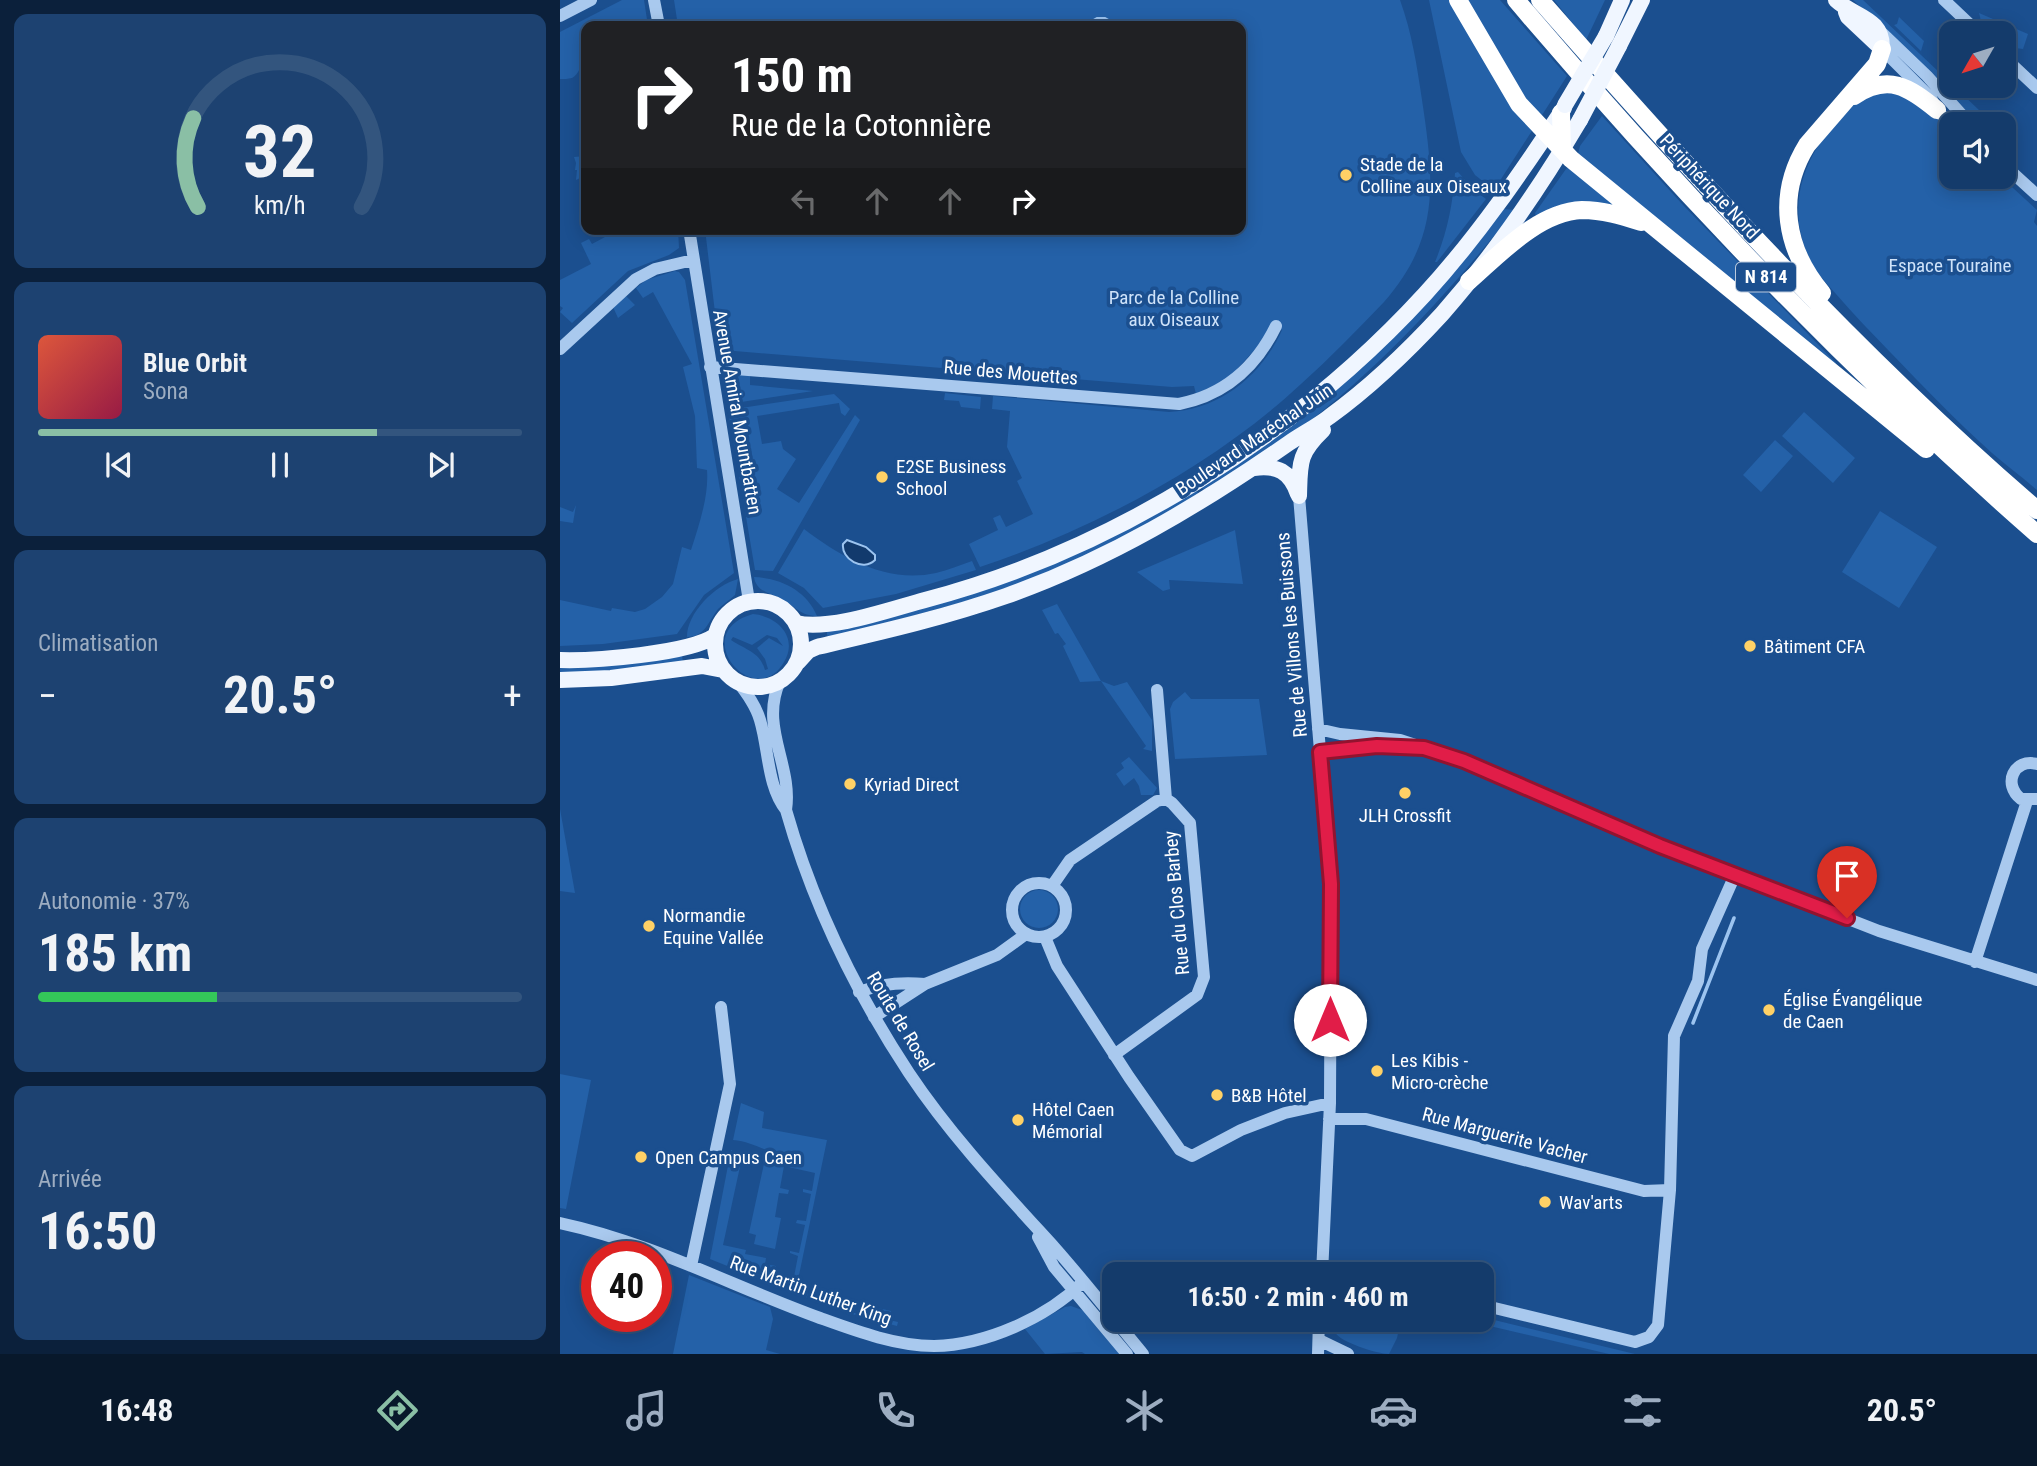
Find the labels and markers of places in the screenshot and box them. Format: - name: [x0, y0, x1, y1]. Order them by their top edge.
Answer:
- place label: Stade de la Colline aux Oiseaux: [1360, 153, 1507, 198]
- marker: Stade de la Colline aux Oiseaux: [1338, 167, 1354, 183]
- place label: E2SE Business School: [896, 455, 1007, 500]
- marker: E2SE Business School: [874, 469, 890, 485]
- place label: Bâtiment CFA: [1764, 635, 1865, 658]
- marker: Bâtiment CFA: [1742, 638, 1758, 654]
- place label: Kyriad Direct: [864, 773, 959, 796]
- marker: Kyriad Direct: [842, 776, 858, 792]
- marker: JLH Crossfit: [1397, 785, 1413, 801]
- place label: JLH Crossfit: [1359, 804, 1451, 827]
- pin: [1817, 846, 1877, 918]
- place label: Normandie Equine Vallée: [663, 904, 764, 949]
- marker: Normandie Equine Vallée: [641, 918, 657, 934]
- place label: Église Évangélique de Caen: [1783, 988, 1922, 1033]
- marker: Église Évangélique de Caen: [1761, 1002, 1777, 1018]
- place label: Les Kibis - Micro-crèche: [1391, 1049, 1489, 1094]
- marker: Les Kibis - Micro-crèche: [1369, 1063, 1385, 1079]
- place label: B&B Hôtel: [1231, 1084, 1307, 1107]
- marker: B&B Hôtel: [1209, 1087, 1225, 1103]
- place label: Hôtel Caen Mémorial: [1032, 1098, 1115, 1143]
- marker: Hôtel Caen Mémorial: [1010, 1112, 1026, 1128]
- place label: Open Campus Caen: [655, 1146, 802, 1169]
- marker: Open Campus Caen: [633, 1149, 649, 1165]
- place label: Wav'arts: [1559, 1191, 1623, 1214]
- marker: Wav'arts: [1537, 1194, 1553, 1210]

